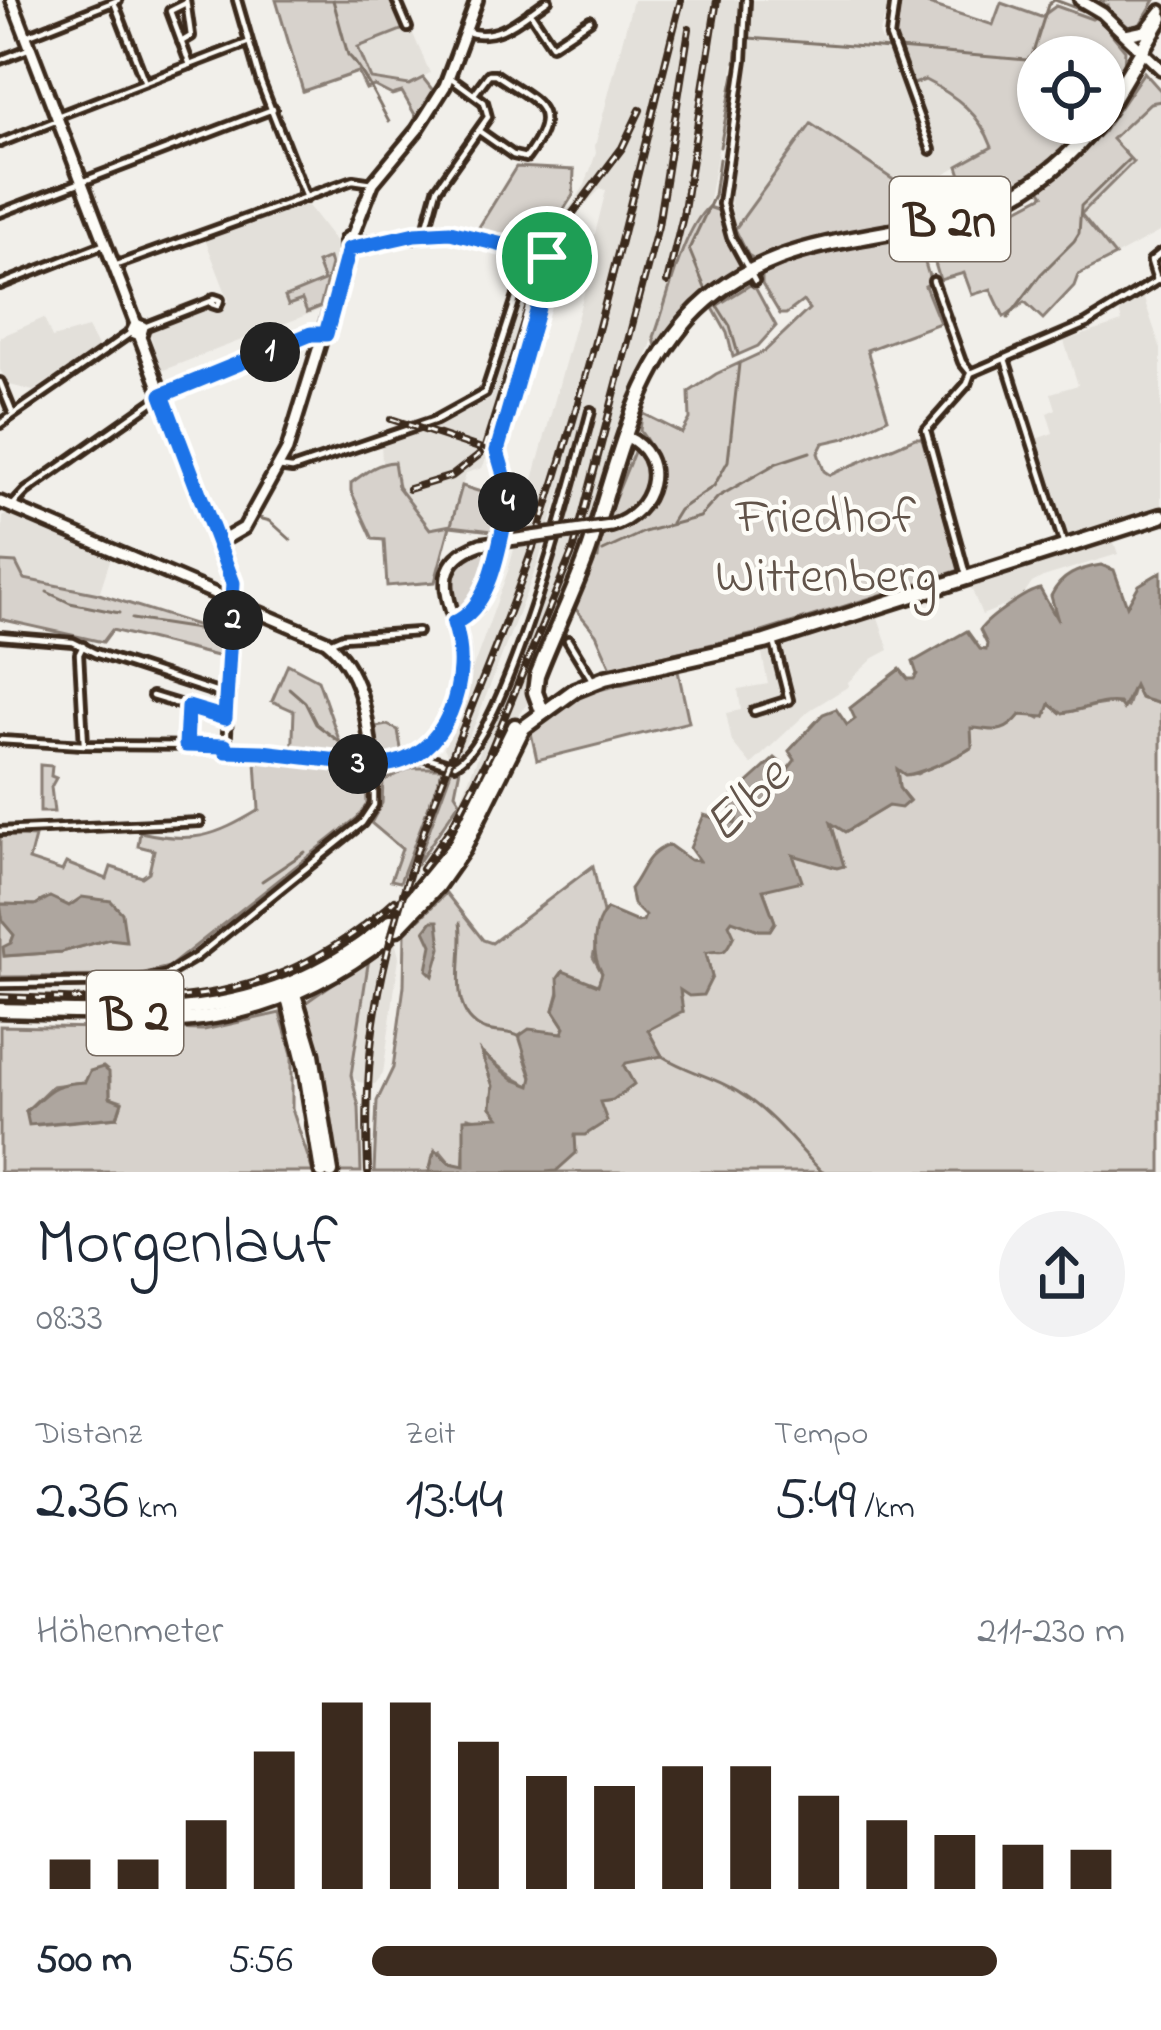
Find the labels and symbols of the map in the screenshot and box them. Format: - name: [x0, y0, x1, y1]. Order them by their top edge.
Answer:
- road number: B 2n: [890, 177, 1010, 261]
- pin: [496, 206, 598, 308]
- pin: 1: [240, 322, 300, 382]
- pin: 4: [478, 472, 538, 532]
- park label: Friedhof Wittenberg: [715, 482, 937, 616]
- pin: 2: [203, 590, 263, 650]
- pin: 3: [328, 734, 388, 794]
- water label: Elbe: [687, 739, 811, 863]
- road number: B 2: [87, 971, 183, 1055]

